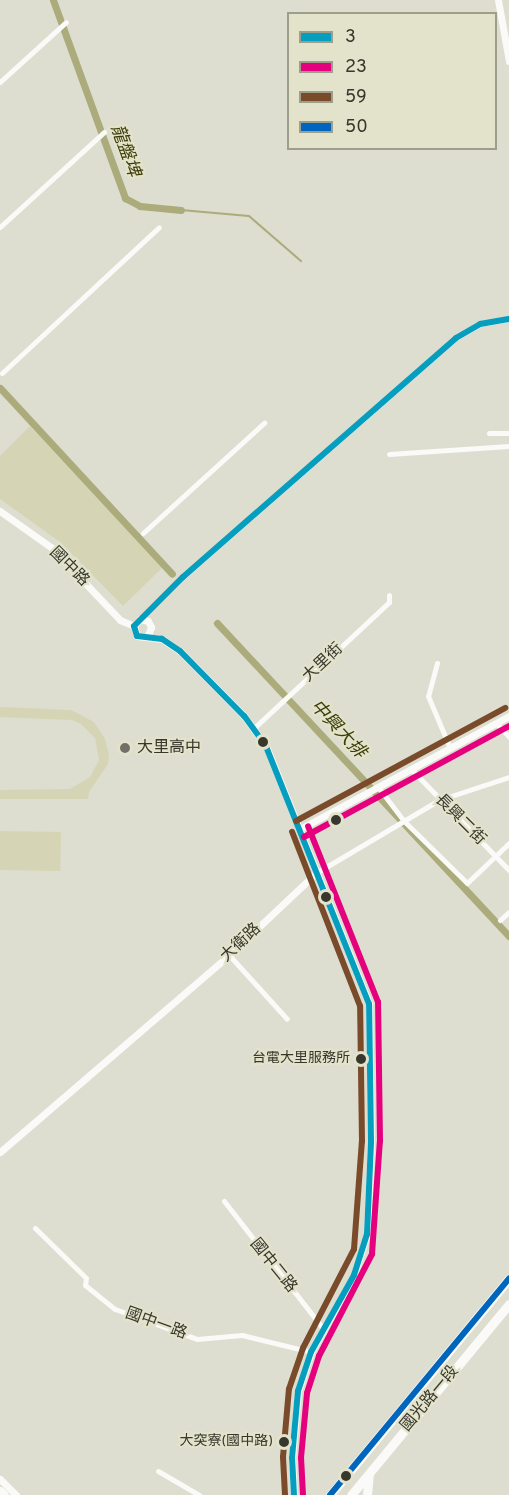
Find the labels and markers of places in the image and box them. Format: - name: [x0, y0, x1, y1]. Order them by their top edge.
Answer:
- unlabelled marker: [257, 736, 269, 748]
- place label: 大里高中: [137, 738, 201, 758]
- marker: 大里高中: [118, 741, 132, 755]
- unlabelled marker: [330, 814, 342, 826]
- unlabelled marker: [320, 891, 332, 903]
- place label: 台電大里服務所: [252, 1051, 350, 1067]
- marker: 台電大里服務所: [355, 1053, 367, 1065]
- place label: 大突寮(國中路): [179, 1434, 273, 1450]
- marker: 大突寮(國中路): [278, 1436, 290, 1448]
- unlabelled marker: [340, 1470, 352, 1482]

